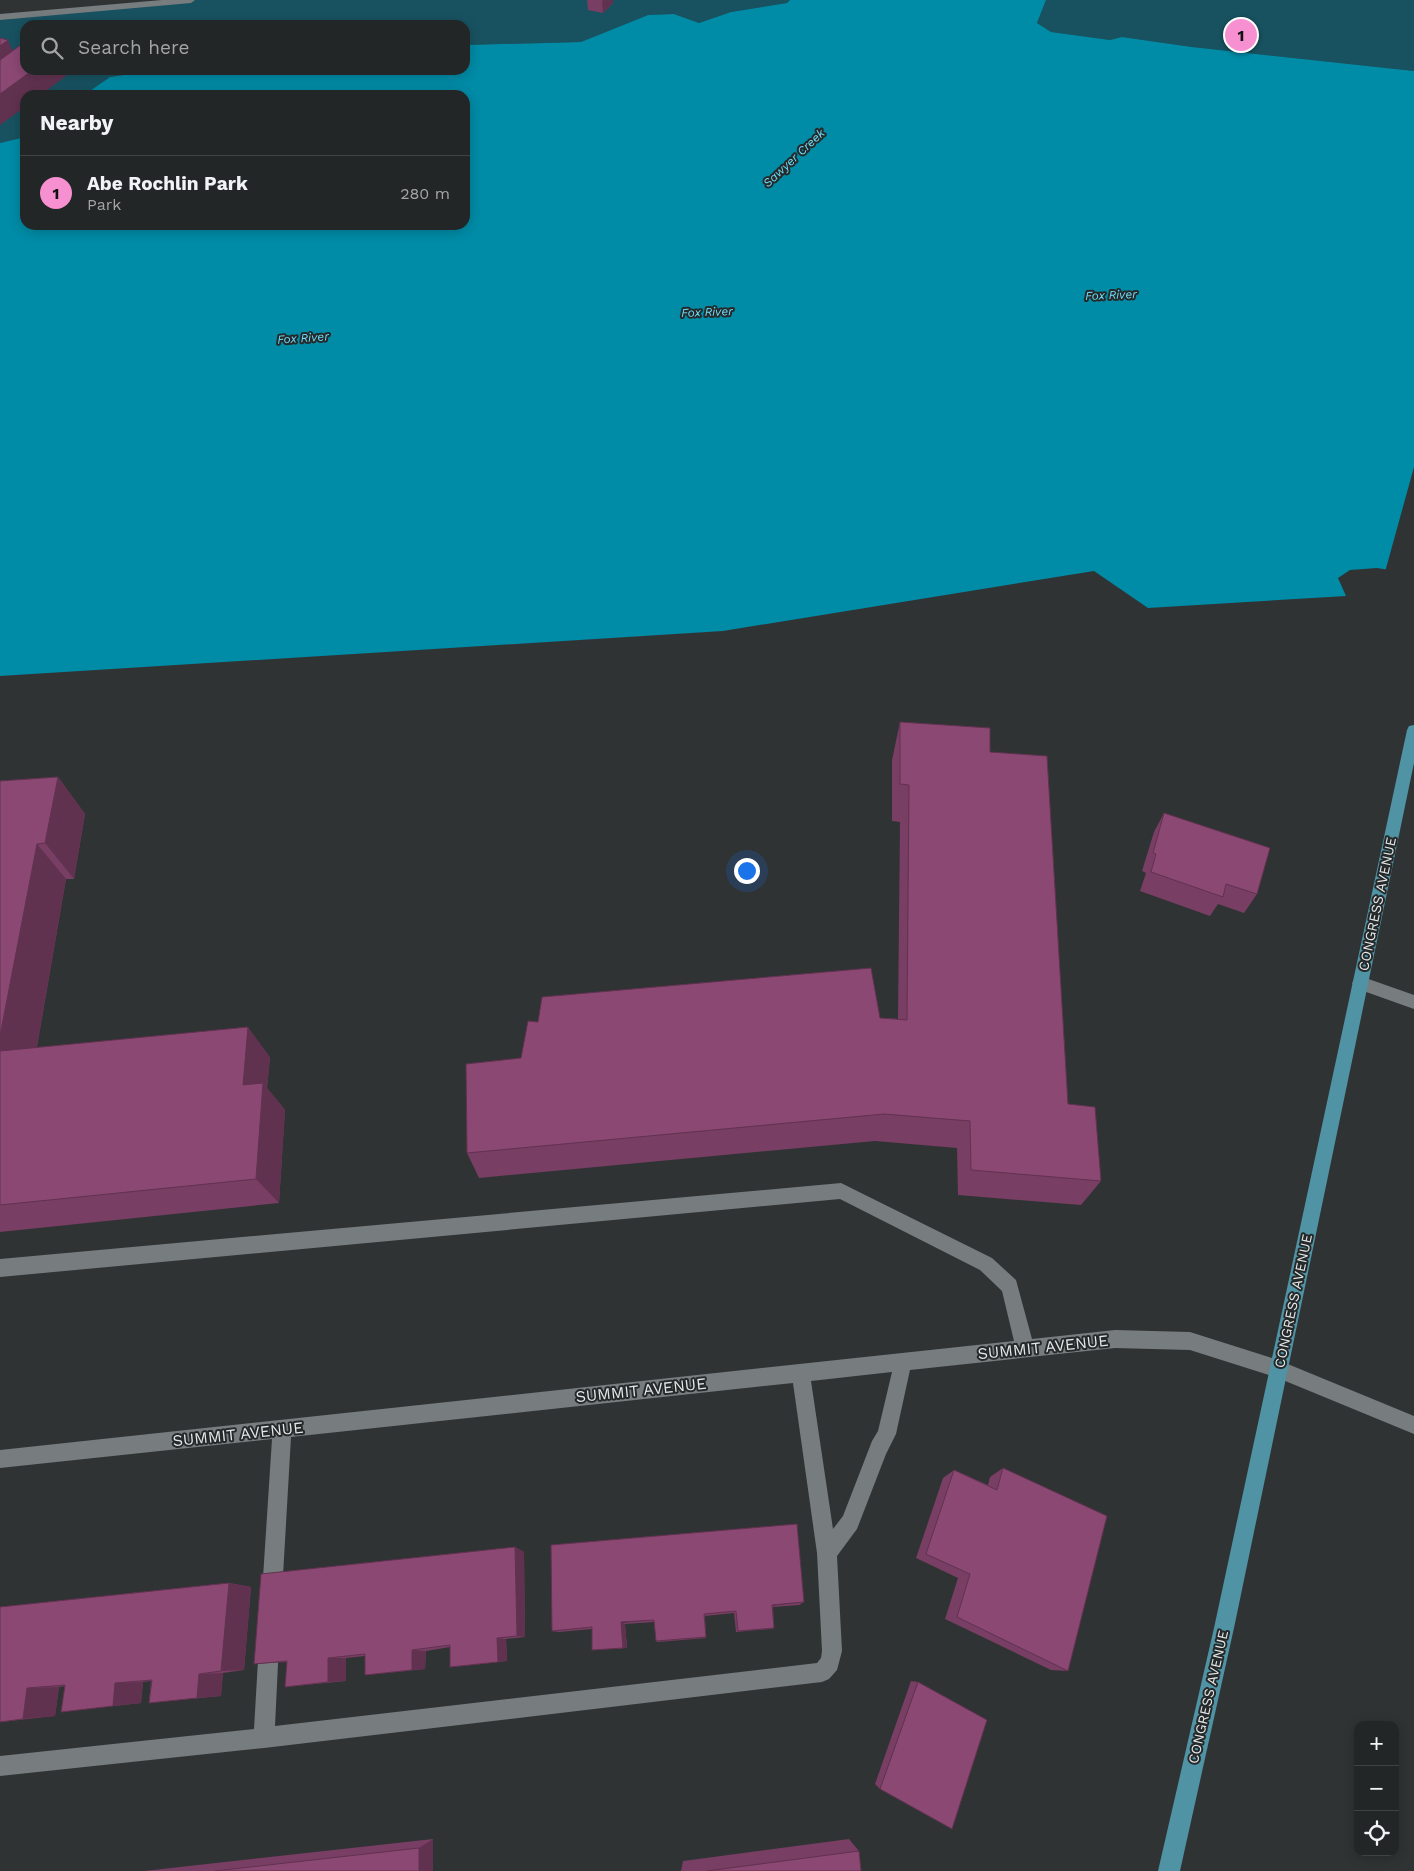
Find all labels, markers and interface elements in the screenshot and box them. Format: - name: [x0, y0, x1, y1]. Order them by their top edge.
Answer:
- pin: 1: [1225, 16, 1257, 54]
- search box: [20, 20, 470, 75]
- icon: search: [38, 34, 66, 62]
- text: Search here: [78, 36, 189, 59]
- text: Nearby: [40, 110, 113, 135]
- water label: Sawyer Creek: [760, 126, 828, 190]
- text: Abe Rochlin Park: [87, 172, 248, 195]
- text: 1: [53, 184, 59, 203]
- text: 280 m: [400, 184, 450, 203]
- text: Park: [87, 195, 121, 214]
- water label: Fox River: [1085, 287, 1138, 303]
- water label: Fox River: [681, 304, 734, 320]
- water label: Fox River: [277, 329, 331, 347]
- street label: CONGRESS AVENUE: [1355, 836, 1399, 972]
- your location: [734, 858, 760, 884]
- street label: CONGRESS AVENUE: [1271, 1233, 1315, 1369]
- street label: SUMMIT AVENUE: [977, 1331, 1109, 1363]
- street label: SUMMIT AVENUE: [575, 1374, 707, 1406]
- street label: SUMMIT AVENUE: [172, 1418, 304, 1450]
- street label: CONGRESS AVENUE: [1185, 1629, 1231, 1765]
- map controls: [1354, 1721, 1399, 1856]
- button: +: [1354, 1721, 1399, 1766]
- button: −: [1354, 1766, 1399, 1811]
- button: locate: [1354, 1811, 1399, 1856]

